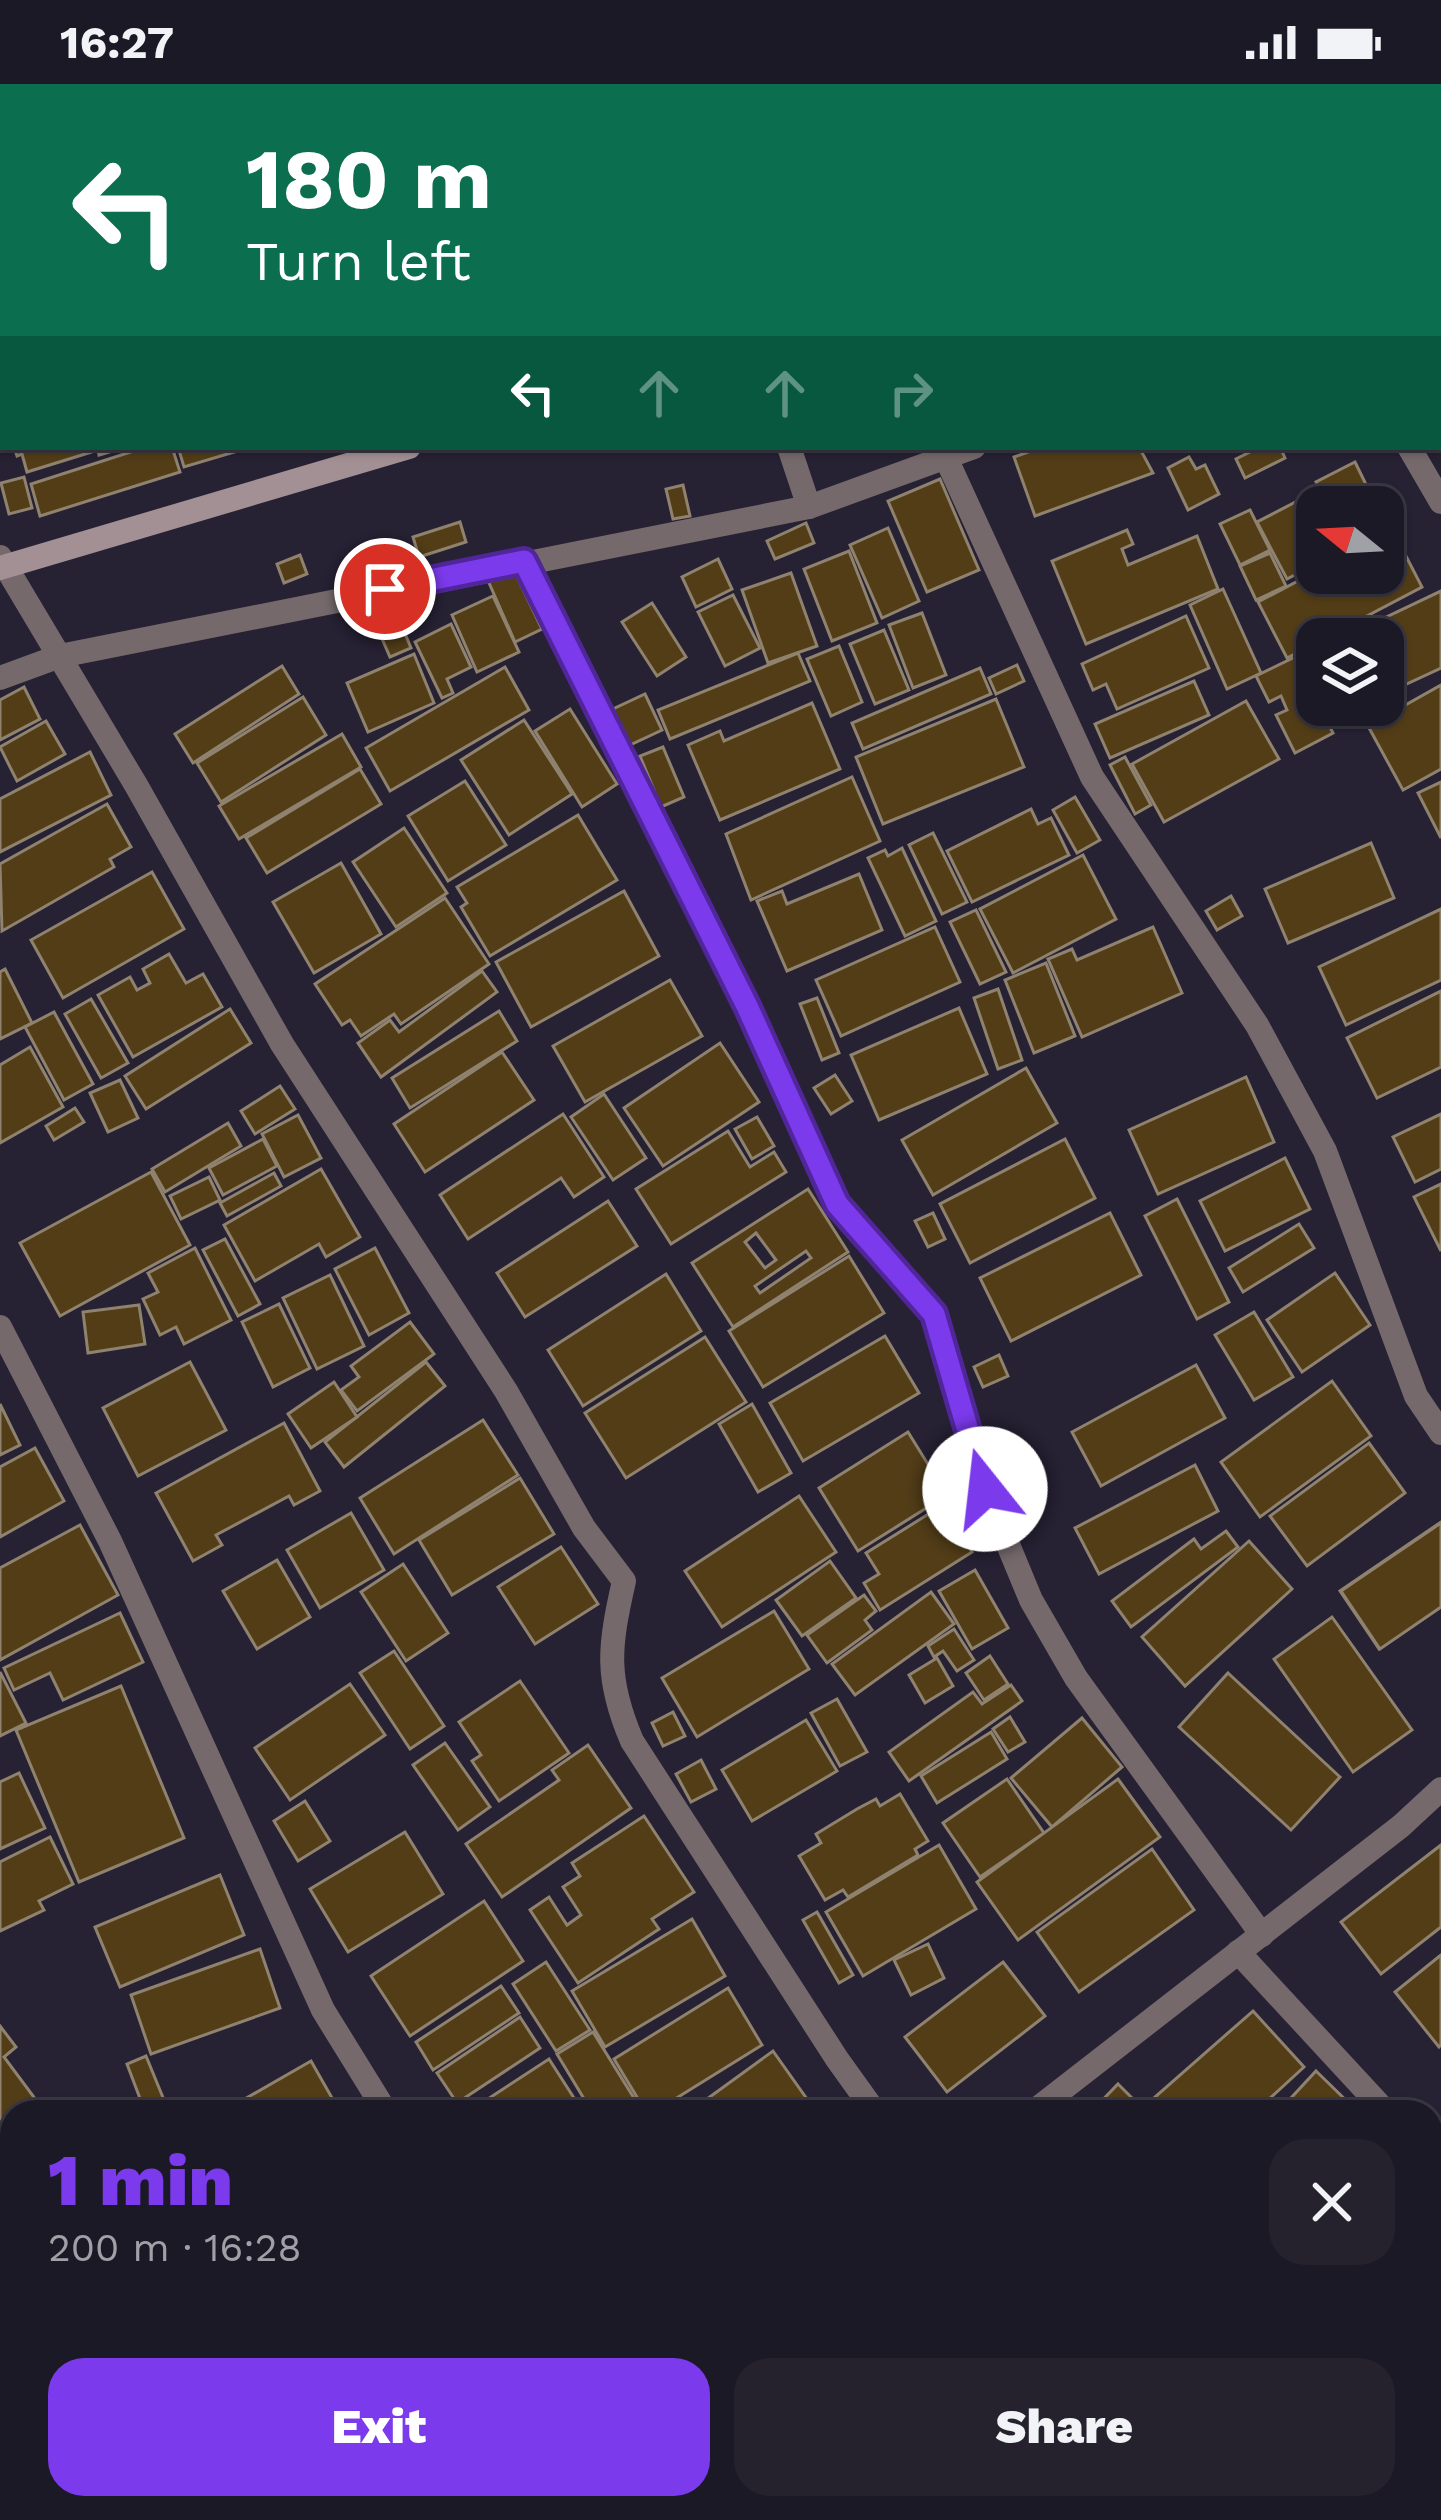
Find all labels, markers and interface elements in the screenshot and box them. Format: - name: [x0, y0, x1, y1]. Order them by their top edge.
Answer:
- text: 16:27: [60, 16, 174, 69]
- text: 180 m: [246, 130, 492, 228]
- icon: left: [48, 132, 204, 288]
- text: Turn left: [246, 230, 471, 293]
- icon: left: [500, 360, 566, 426]
- icon: ahead: [626, 360, 692, 426]
- icon: ahead: [752, 360, 818, 426]
- icon: right: [878, 360, 944, 426]
- north arrow: [1296, 486, 1404, 594]
- map controls: [1296, 486, 1404, 726]
- pin: [334, 538, 436, 640]
- icon: arrive: [352, 556, 418, 622]
- button: layers: [1296, 618, 1404, 726]
- position arrow: [922, 1426, 1048, 1552]
- text: 1 min: [48, 2138, 233, 2222]
- button: close: [1269, 2139, 1395, 2265]
- text: 200 m · 16:28: [48, 2225, 302, 2270]
- button: Exit: [48, 2358, 710, 2496]
- button: Share: [734, 2358, 1395, 2496]

